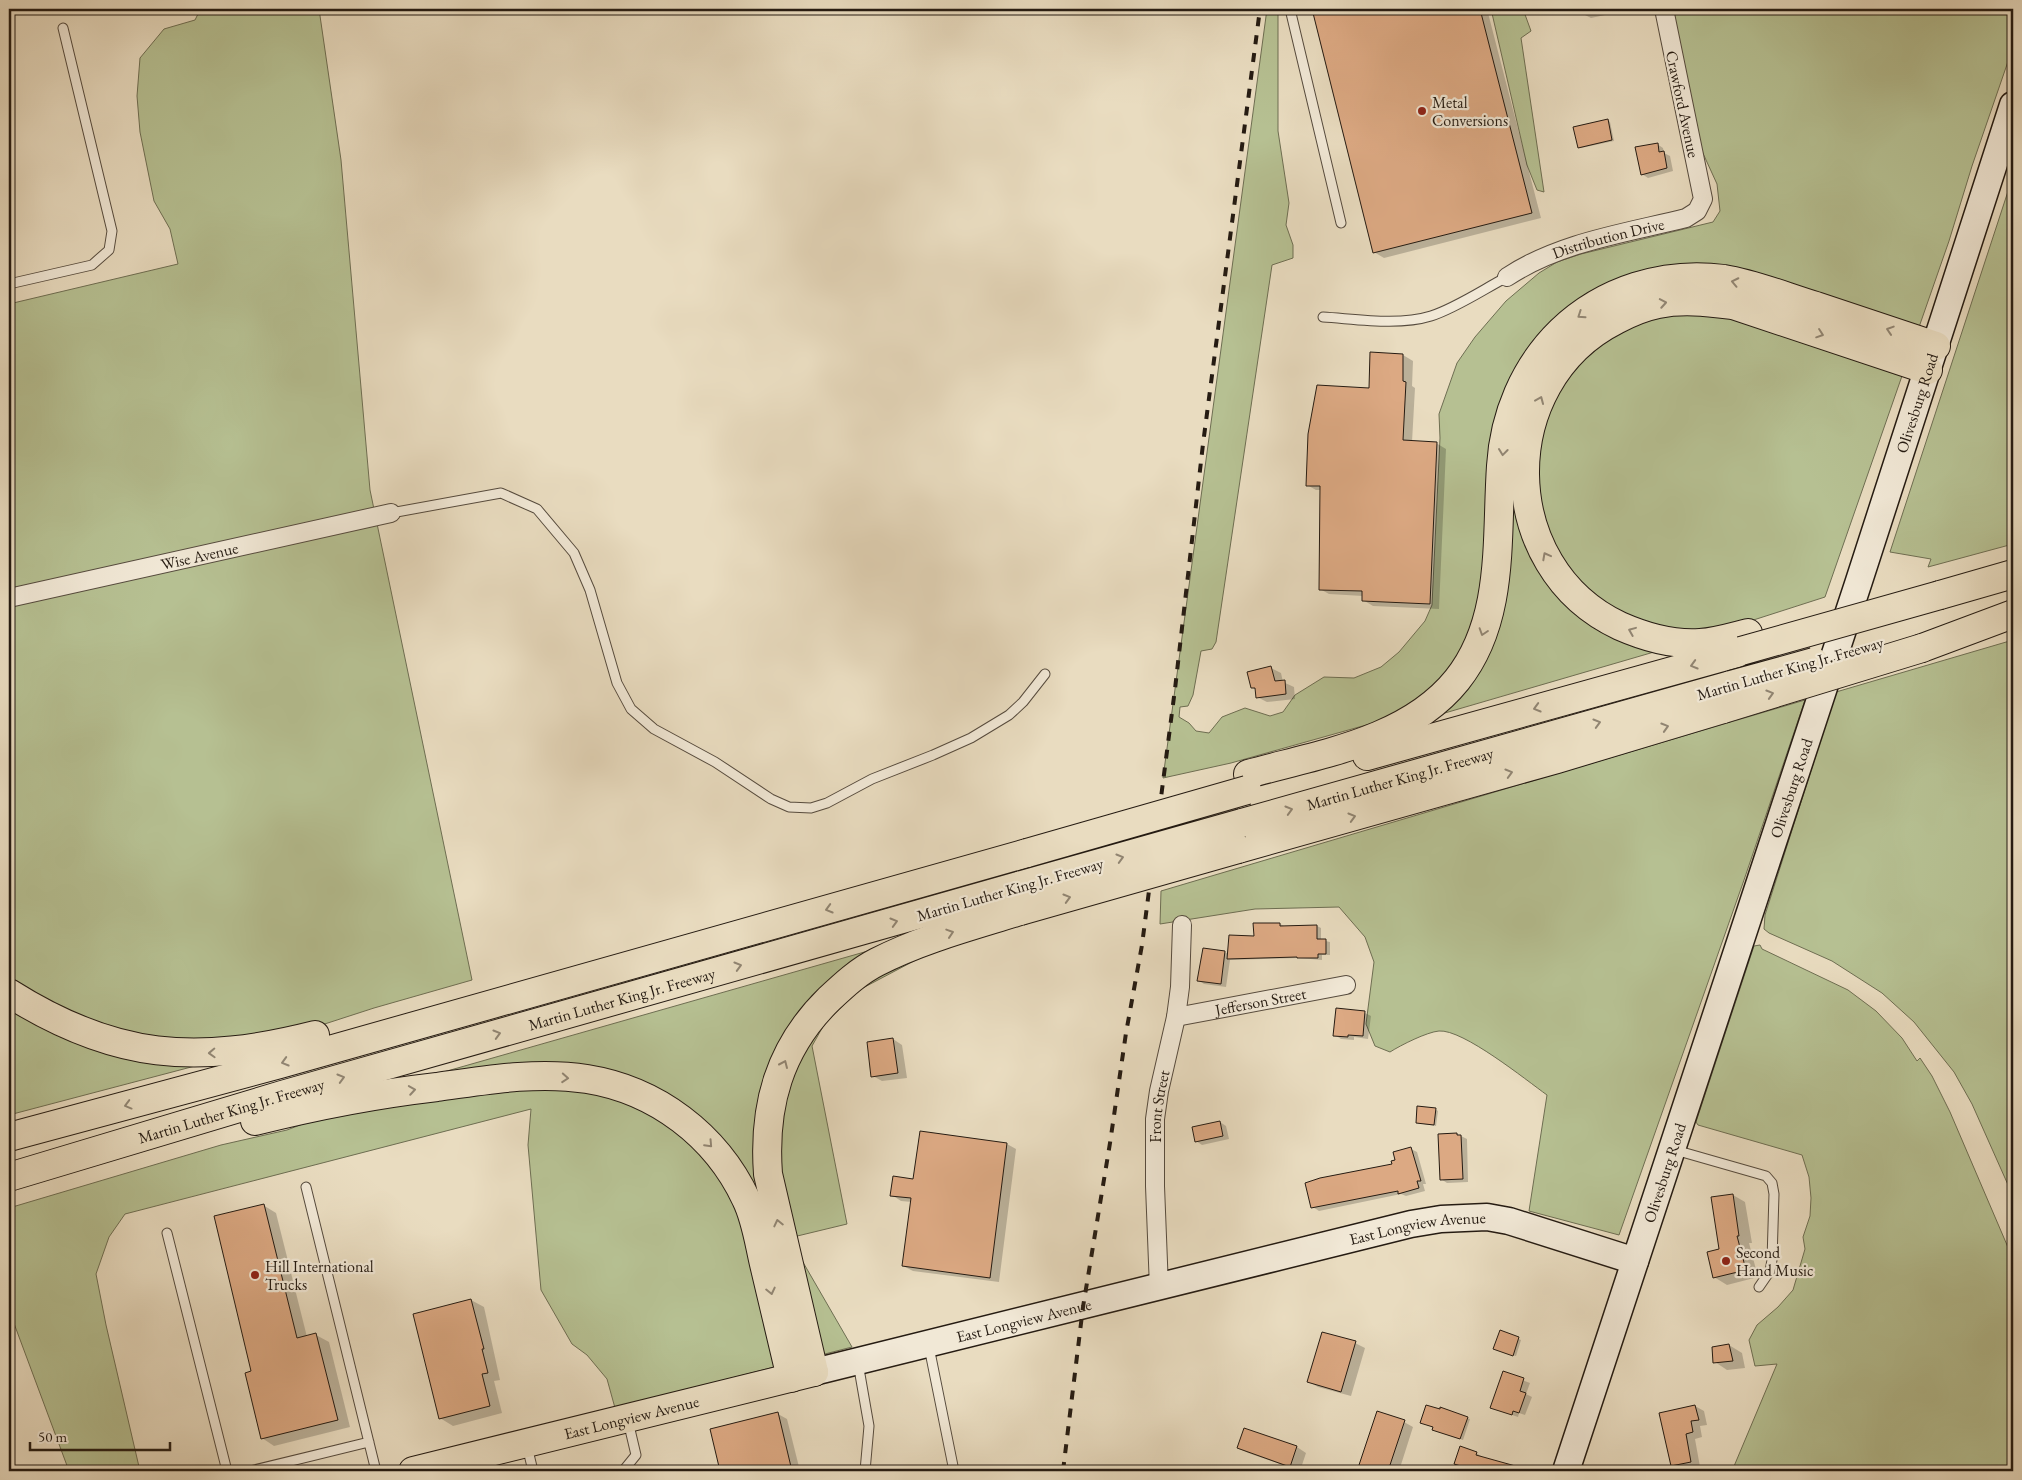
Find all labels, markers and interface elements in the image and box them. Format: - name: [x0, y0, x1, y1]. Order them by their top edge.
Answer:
- street label: Crawford Avenue: [1661, 49, 1704, 160]
- place label: Metal Conversions: [1432, 92, 1508, 131]
- marker: Metal Conversions: [1416, 105, 1428, 117]
- street label: Distribution Drive: [1549, 214, 1666, 264]
- one-way arrow: [1730, 277, 1739, 287]
- one-way arrow: [1659, 299, 1667, 309]
- one-way arrow: [1577, 309, 1587, 318]
- one-way arrow: [1886, 326, 1894, 336]
- one-way arrow: [1816, 328, 1824, 338]
- street label: Olivesburg Road: [1891, 350, 1943, 456]
- one-way arrow: [1534, 396, 1545, 405]
- one-way arrow: [1498, 447, 1508, 456]
- street label: Wise Avenue: [159, 537, 240, 575]
- one-way arrow: [1542, 553, 1552, 562]
- one-way arrow: [1479, 627, 1489, 636]
- one-way arrow: [1628, 627, 1637, 637]
- street label: Martin Luther King Jr. Freeway: [1694, 631, 1887, 705]
- one-way arrow: [1690, 659, 1699, 669]
- one-way arrow: [1765, 690, 1774, 700]
- one-way arrow: [1534, 703, 1542, 713]
- one-way arrow: [1592, 718, 1601, 728]
- one-way arrow: [1660, 722, 1668, 732]
- street label: Olivesburg Road: [1765, 735, 1818, 841]
- street label: Martin Luther King Jr. Freeway: [1304, 742, 1497, 815]
- one-way arrow: [1504, 768, 1513, 779]
- one-way arrow: [1284, 805, 1293, 815]
- one-way arrow: [1348, 813, 1356, 823]
- street label: Martin Luther King Jr. Freeway: [914, 852, 1107, 926]
- one-way arrow: [1115, 853, 1123, 863]
- one-way arrow: [1062, 894, 1070, 904]
- one-way arrow: [825, 903, 833, 913]
- one-way arrow: [889, 917, 898, 927]
- one-way arrow: [945, 929, 953, 939]
- one-way arrow: [733, 961, 742, 972]
- street label: Martin Luther King Jr. Freeway: [526, 962, 719, 1036]
- street label: Jefferson Street: [1211, 983, 1308, 1021]
- one-way arrow: [493, 1030, 501, 1040]
- one-way arrow: [208, 1048, 216, 1059]
- one-way arrow: [282, 1057, 290, 1067]
- one-way arrow: [777, 1060, 788, 1069]
- street label: Front Street: [1145, 1068, 1174, 1143]
- one-way arrow: [561, 1072, 569, 1083]
- street label: Martin Luther King Jr. Freeway: [136, 1073, 328, 1149]
- one-way arrow: [336, 1074, 344, 1084]
- one-way arrow: [408, 1085, 416, 1096]
- one-way arrow: [125, 1100, 133, 1110]
- street label: Olivesburg Road: [1638, 1119, 1691, 1225]
- one-way arrow: [703, 1138, 712, 1147]
- street label: East Longview Avenue: [1347, 1207, 1486, 1250]
- one-way arrow: [773, 1218, 784, 1227]
- place label: Second Hand Music: [1736, 1242, 1814, 1281]
- marker: Second Hand Music: [1720, 1255, 1732, 1267]
- place label: Hill International Trucks: [265, 1256, 374, 1295]
- marker: Hill International Trucks: [249, 1269, 261, 1281]
- one-way arrow: [765, 1287, 776, 1296]
- street label: East Longview Avenue: [954, 1294, 1093, 1347]
- street label: East Longview Avenue: [562, 1391, 701, 1444]
- scale bar: [30, 1420, 170, 1452]
- text: 50 m: [38, 1427, 67, 1446]

